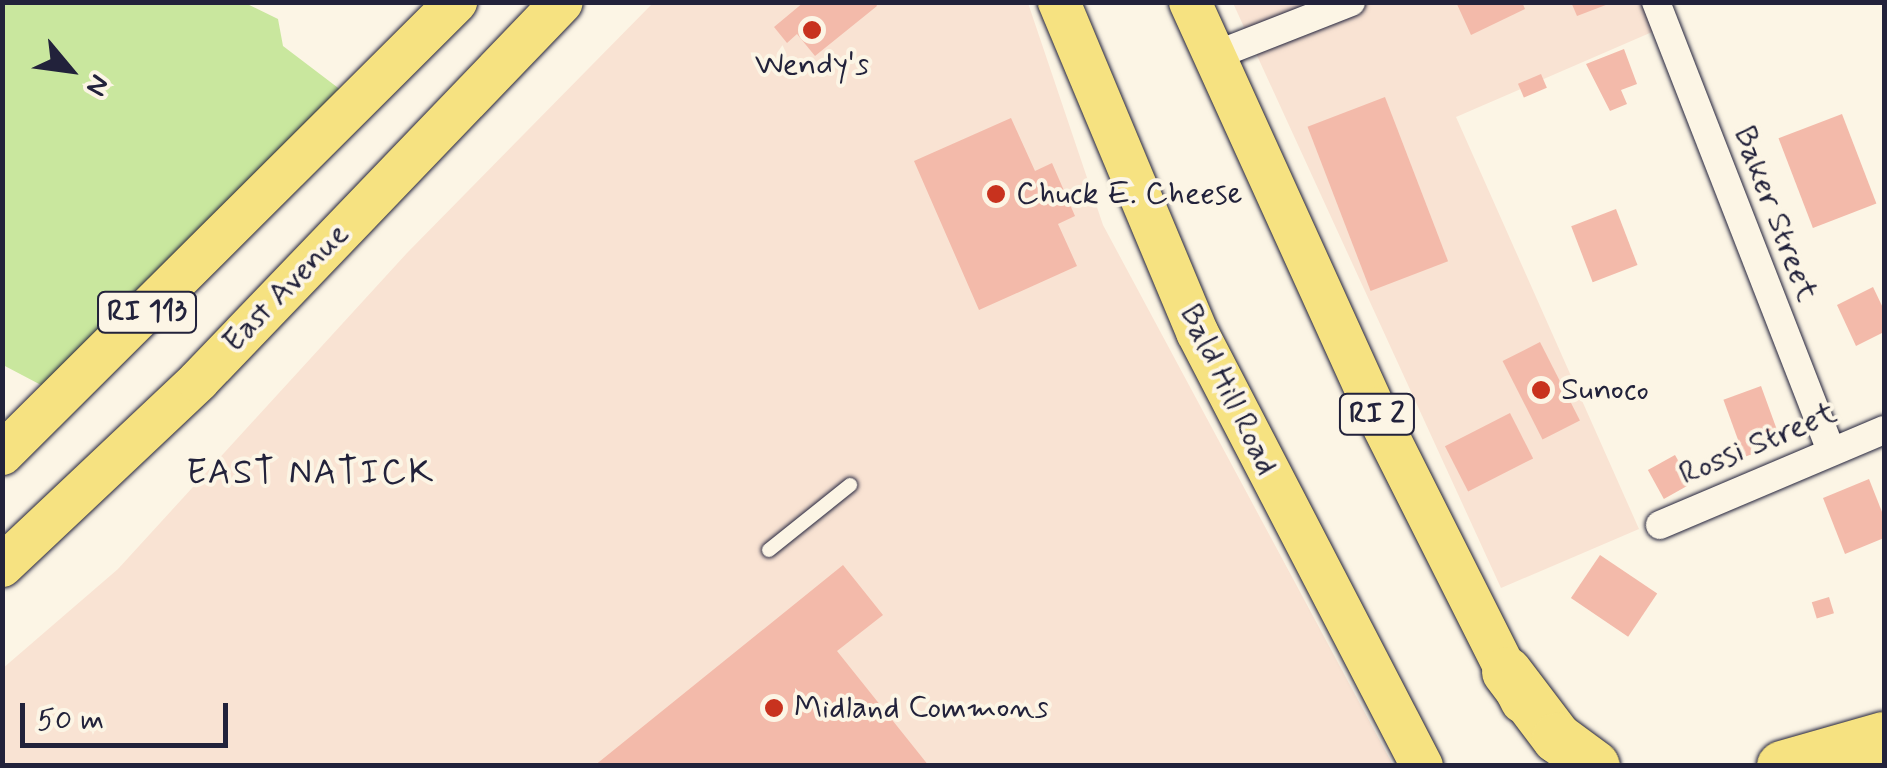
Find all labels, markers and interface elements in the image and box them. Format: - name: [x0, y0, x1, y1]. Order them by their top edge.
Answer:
- marker: Wendy's: [801, 19, 823, 41]
- north arrow: [20, 20, 120, 120]
- place label: Wendy's: [755, 46, 869, 84]
- text: N: [76, 68, 117, 102]
- street label: Baker Street: [1724, 121, 1826, 307]
- place label: Chuck E. Cheese: [1016, 175, 1239, 213]
- marker: Chuck E. Cheese: [985, 183, 1007, 205]
- street label: East Avenue: [215, 215, 357, 361]
- road number: RI 113: [97, 287, 197, 337]
- street label: Bald Hill Road: [1170, 299, 1286, 481]
- place label: Sunoco: [1561, 371, 1649, 409]
- marker: Sunoco: [1530, 379, 1552, 401]
- road number: RI 2: [1337, 389, 1417, 439]
- street label: Rossi Street: [1674, 394, 1842, 494]
- district label: EAST NATICK: [183, 452, 439, 494]
- scale bar: [25, 683, 232, 745]
- place label: Midland Commons: [794, 689, 1053, 727]
- marker: Midland Commons: [763, 697, 785, 719]
- text: 50 m: [37, 701, 104, 740]

